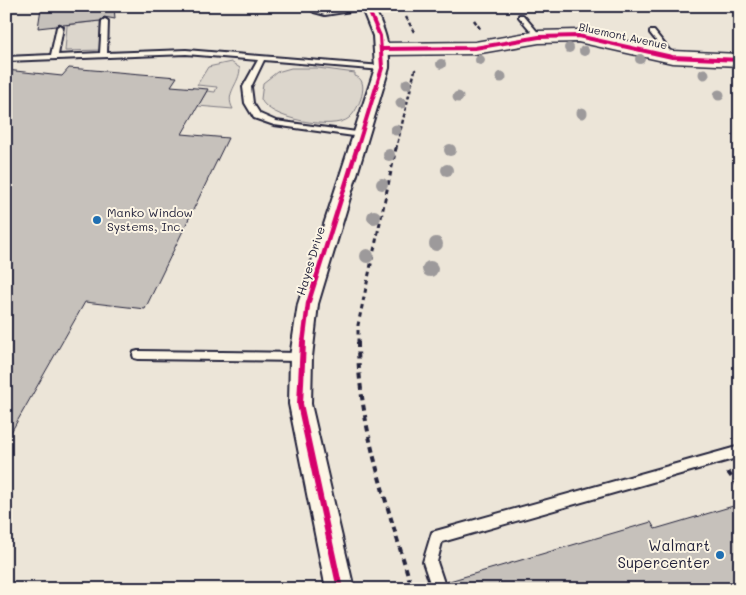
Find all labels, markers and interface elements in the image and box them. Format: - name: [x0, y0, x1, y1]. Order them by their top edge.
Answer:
- street label: Bluemont Avenue: [577, 19, 669, 52]
- place label: Manko Window Systems, Inc.: [107, 204, 193, 234]
- marker: Manko Window Systems, Inc.: [91, 214, 103, 226]
- street label: Hayes Drive: [292, 224, 328, 297]
- place label: Walmart Supercenter: [617, 535, 710, 572]
- marker: Walmart Supercenter: [714, 549, 726, 561]

